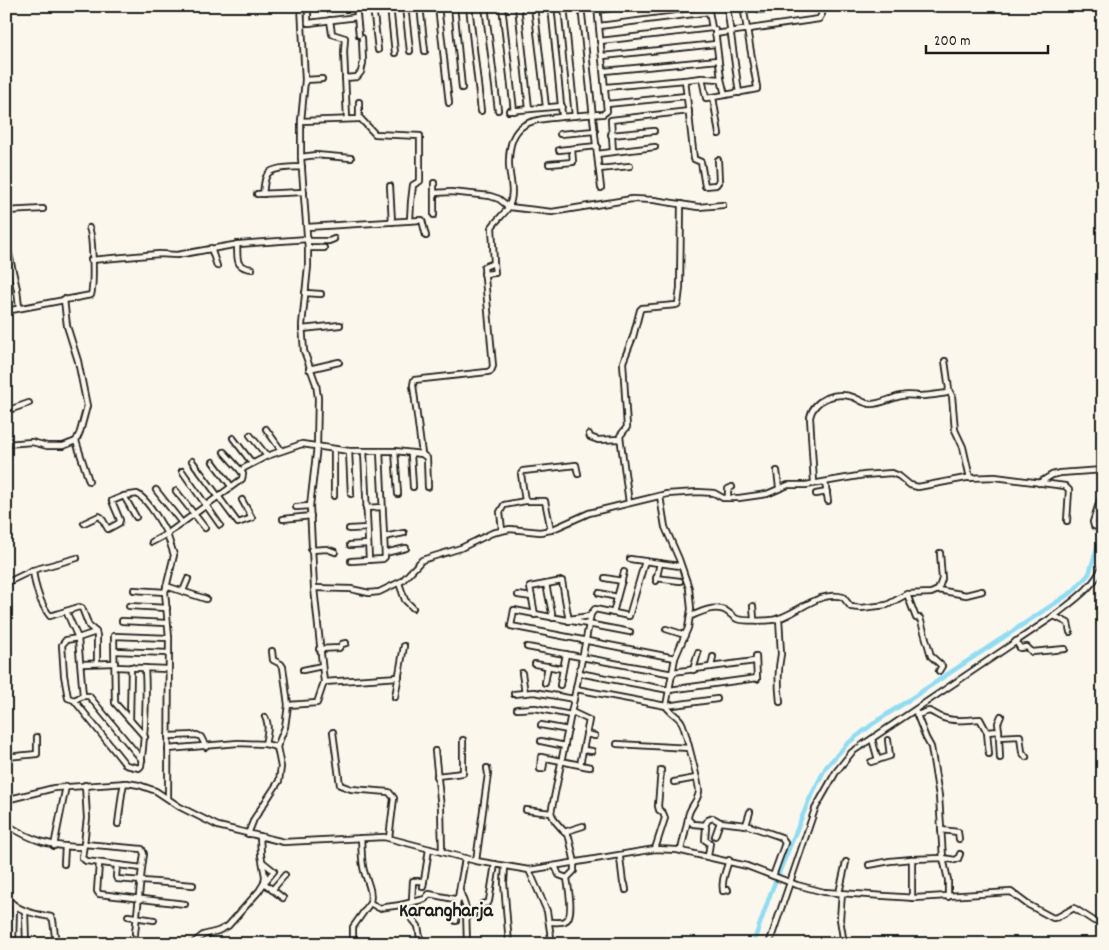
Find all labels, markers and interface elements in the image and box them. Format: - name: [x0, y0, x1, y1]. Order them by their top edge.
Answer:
- scale bar: [926, 22, 1049, 54]
- text: 200 m: [934, 31, 971, 53]
- district label: Karangharja: [399, 898, 494, 926]

